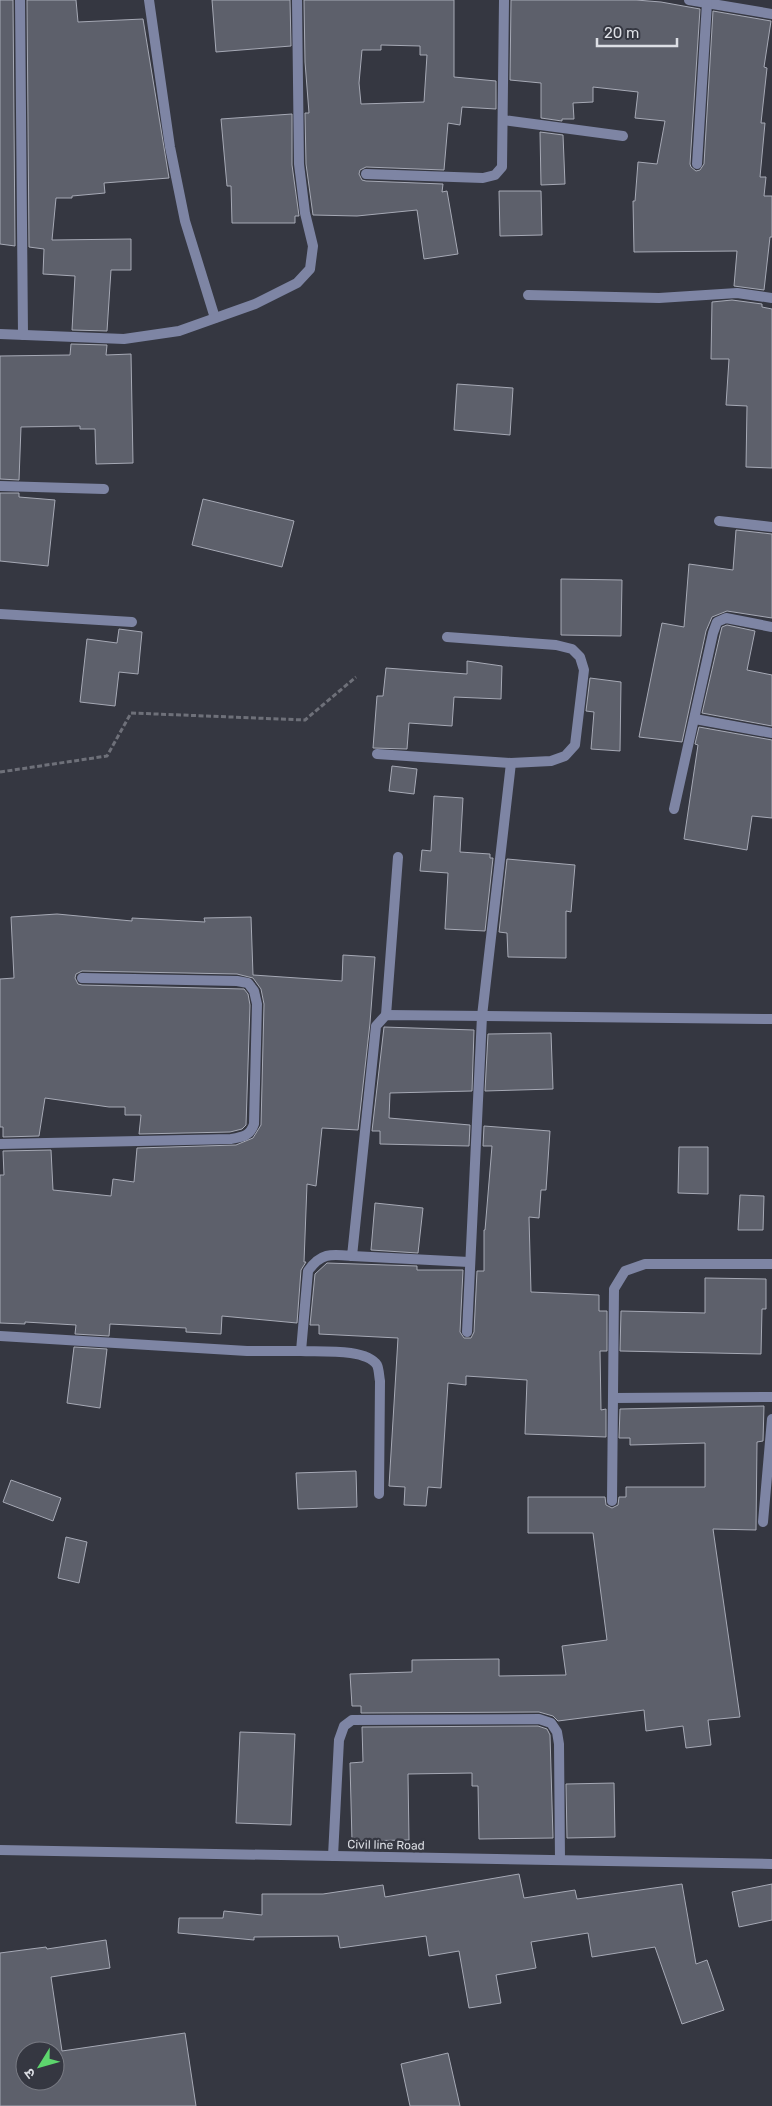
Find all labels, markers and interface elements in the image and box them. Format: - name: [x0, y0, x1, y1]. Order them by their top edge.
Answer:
- scale bar: [597, 15, 677, 47]
- text: 20 m: [604, 24, 639, 42]
- street label: Civil line Road: [347, 1837, 425, 1853]
- north arrow: [15, 2041, 65, 2091]
- text: उ: [20, 2064, 39, 2082]

